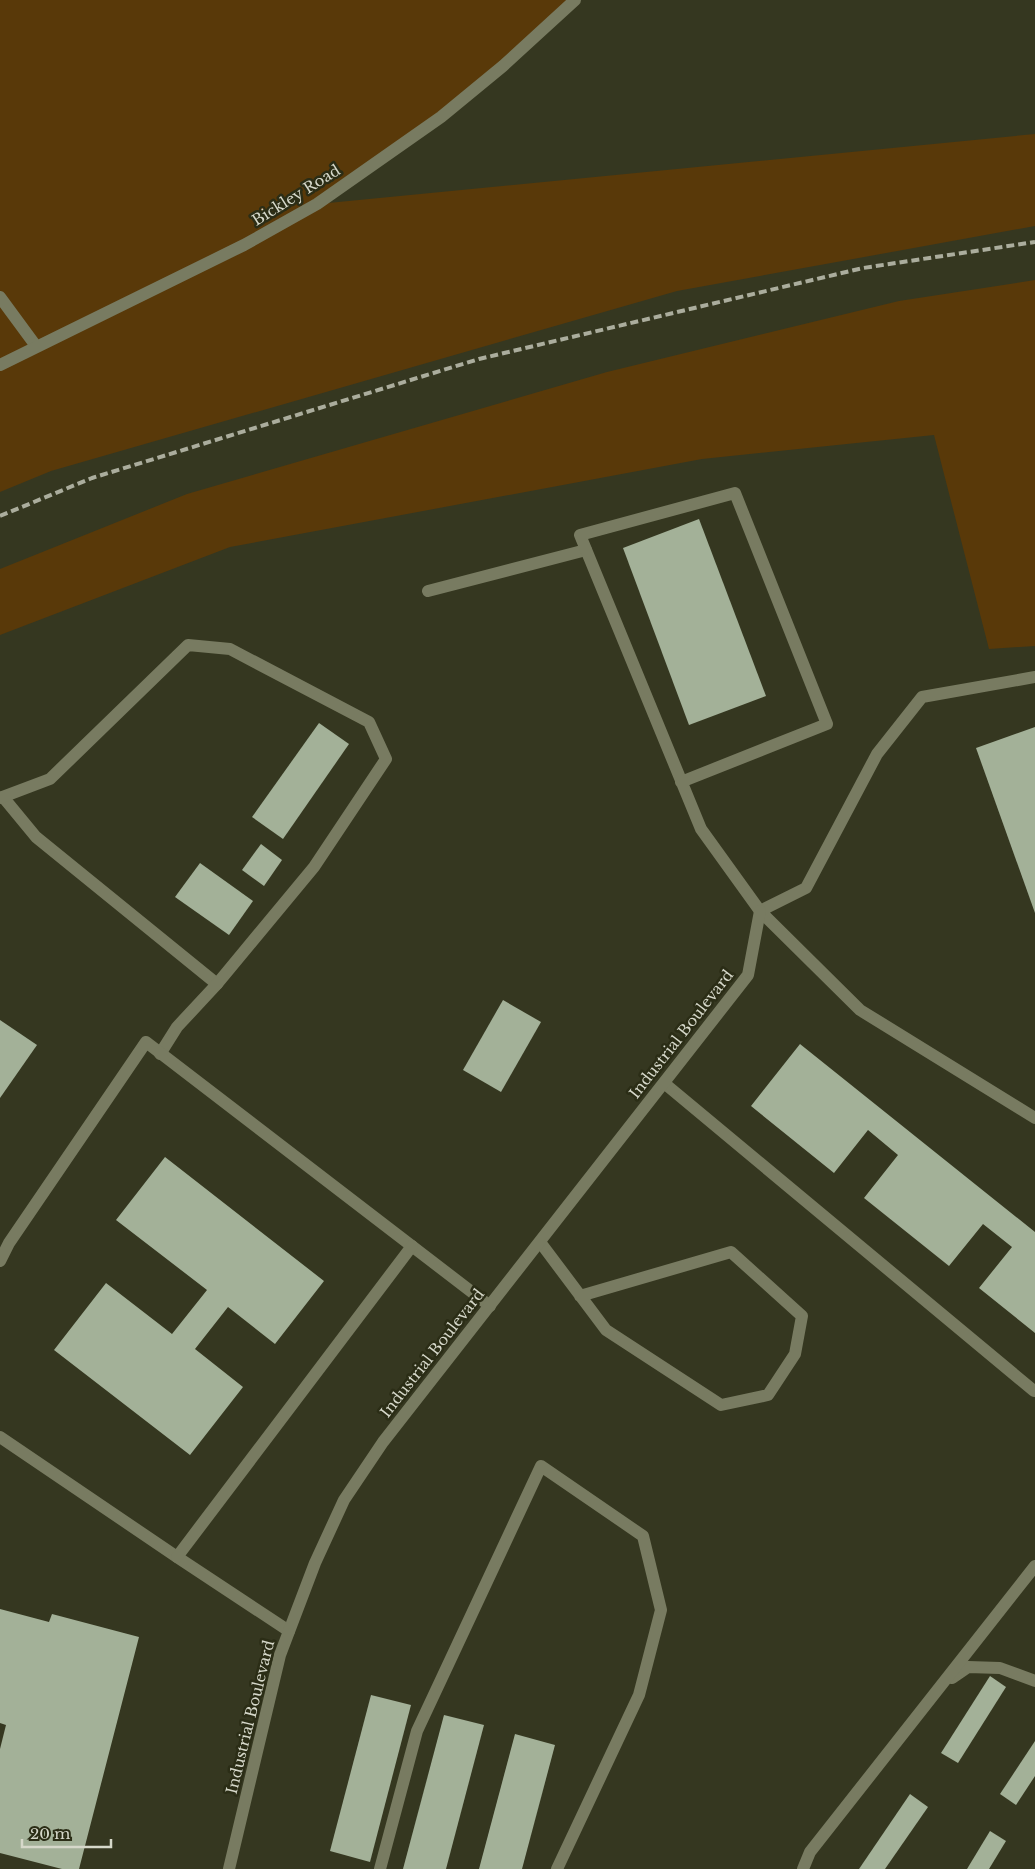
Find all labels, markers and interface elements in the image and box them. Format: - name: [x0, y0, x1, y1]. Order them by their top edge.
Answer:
- street label: Bickley Road: [248, 160, 344, 230]
- street label: Industrial Boulevard: [625, 966, 737, 1102]
- street label: Industrial Boulevard: [376, 1285, 488, 1421]
- street label: Industrial Boulevard: [222, 1638, 278, 1796]
- scale bar: [22, 1816, 111, 1848]
- text: 20 m: [30, 1824, 70, 1843]

